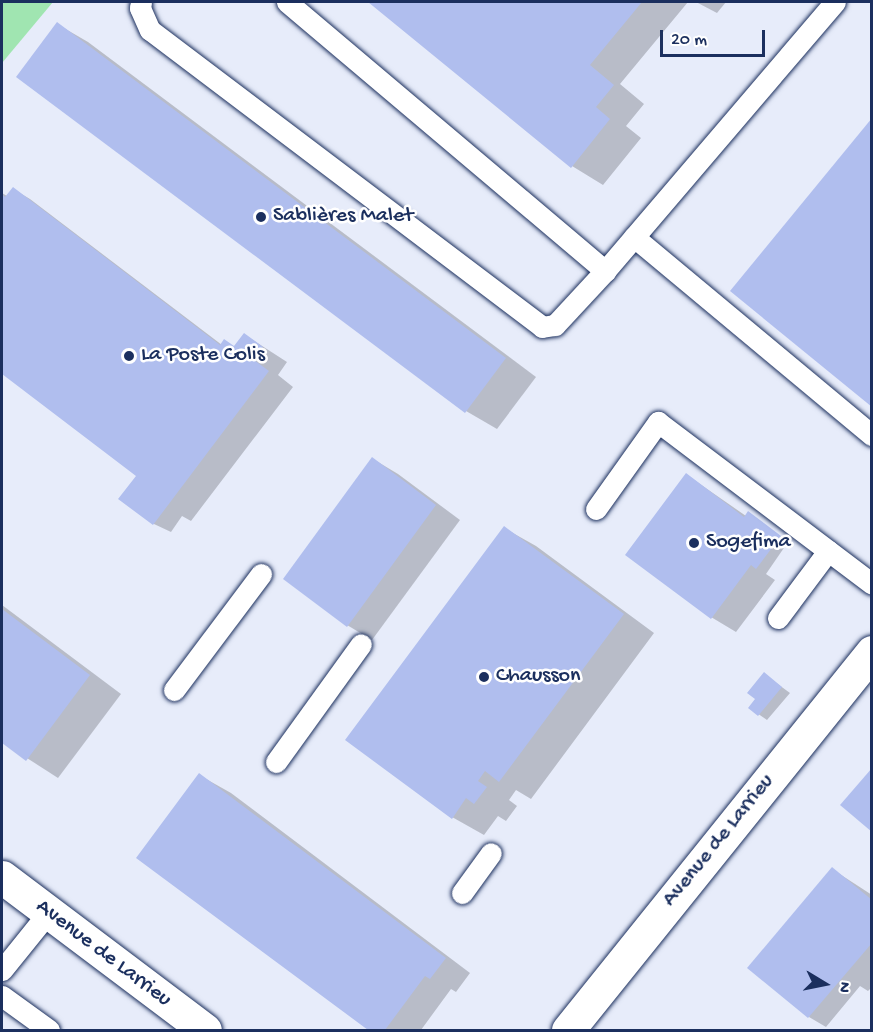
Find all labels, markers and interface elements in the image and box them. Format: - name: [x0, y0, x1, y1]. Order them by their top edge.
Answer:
- scale bar: [663, 18, 768, 56]
- text: 20 m: [671, 30, 707, 51]
- place label: Sablières Malet: [273, 204, 413, 230]
- marker: Sablières Malet: [254, 210, 268, 224]
- place label: La Poste Colis: [141, 343, 265, 369]
- marker: La Poste Colis: [122, 349, 136, 363]
- place label: Sogefima: [706, 530, 791, 556]
- marker: Sogefima: [687, 536, 701, 550]
- place label: Chausson: [496, 664, 580, 690]
- marker: Chausson: [477, 670, 491, 684]
- street label: Avenue de Larrieu: [657, 769, 781, 913]
- street label: Avenue de Larrieu: [30, 894, 176, 1014]
- north arrow: [795, 954, 855, 1014]
- text: N: [833, 980, 853, 994]

